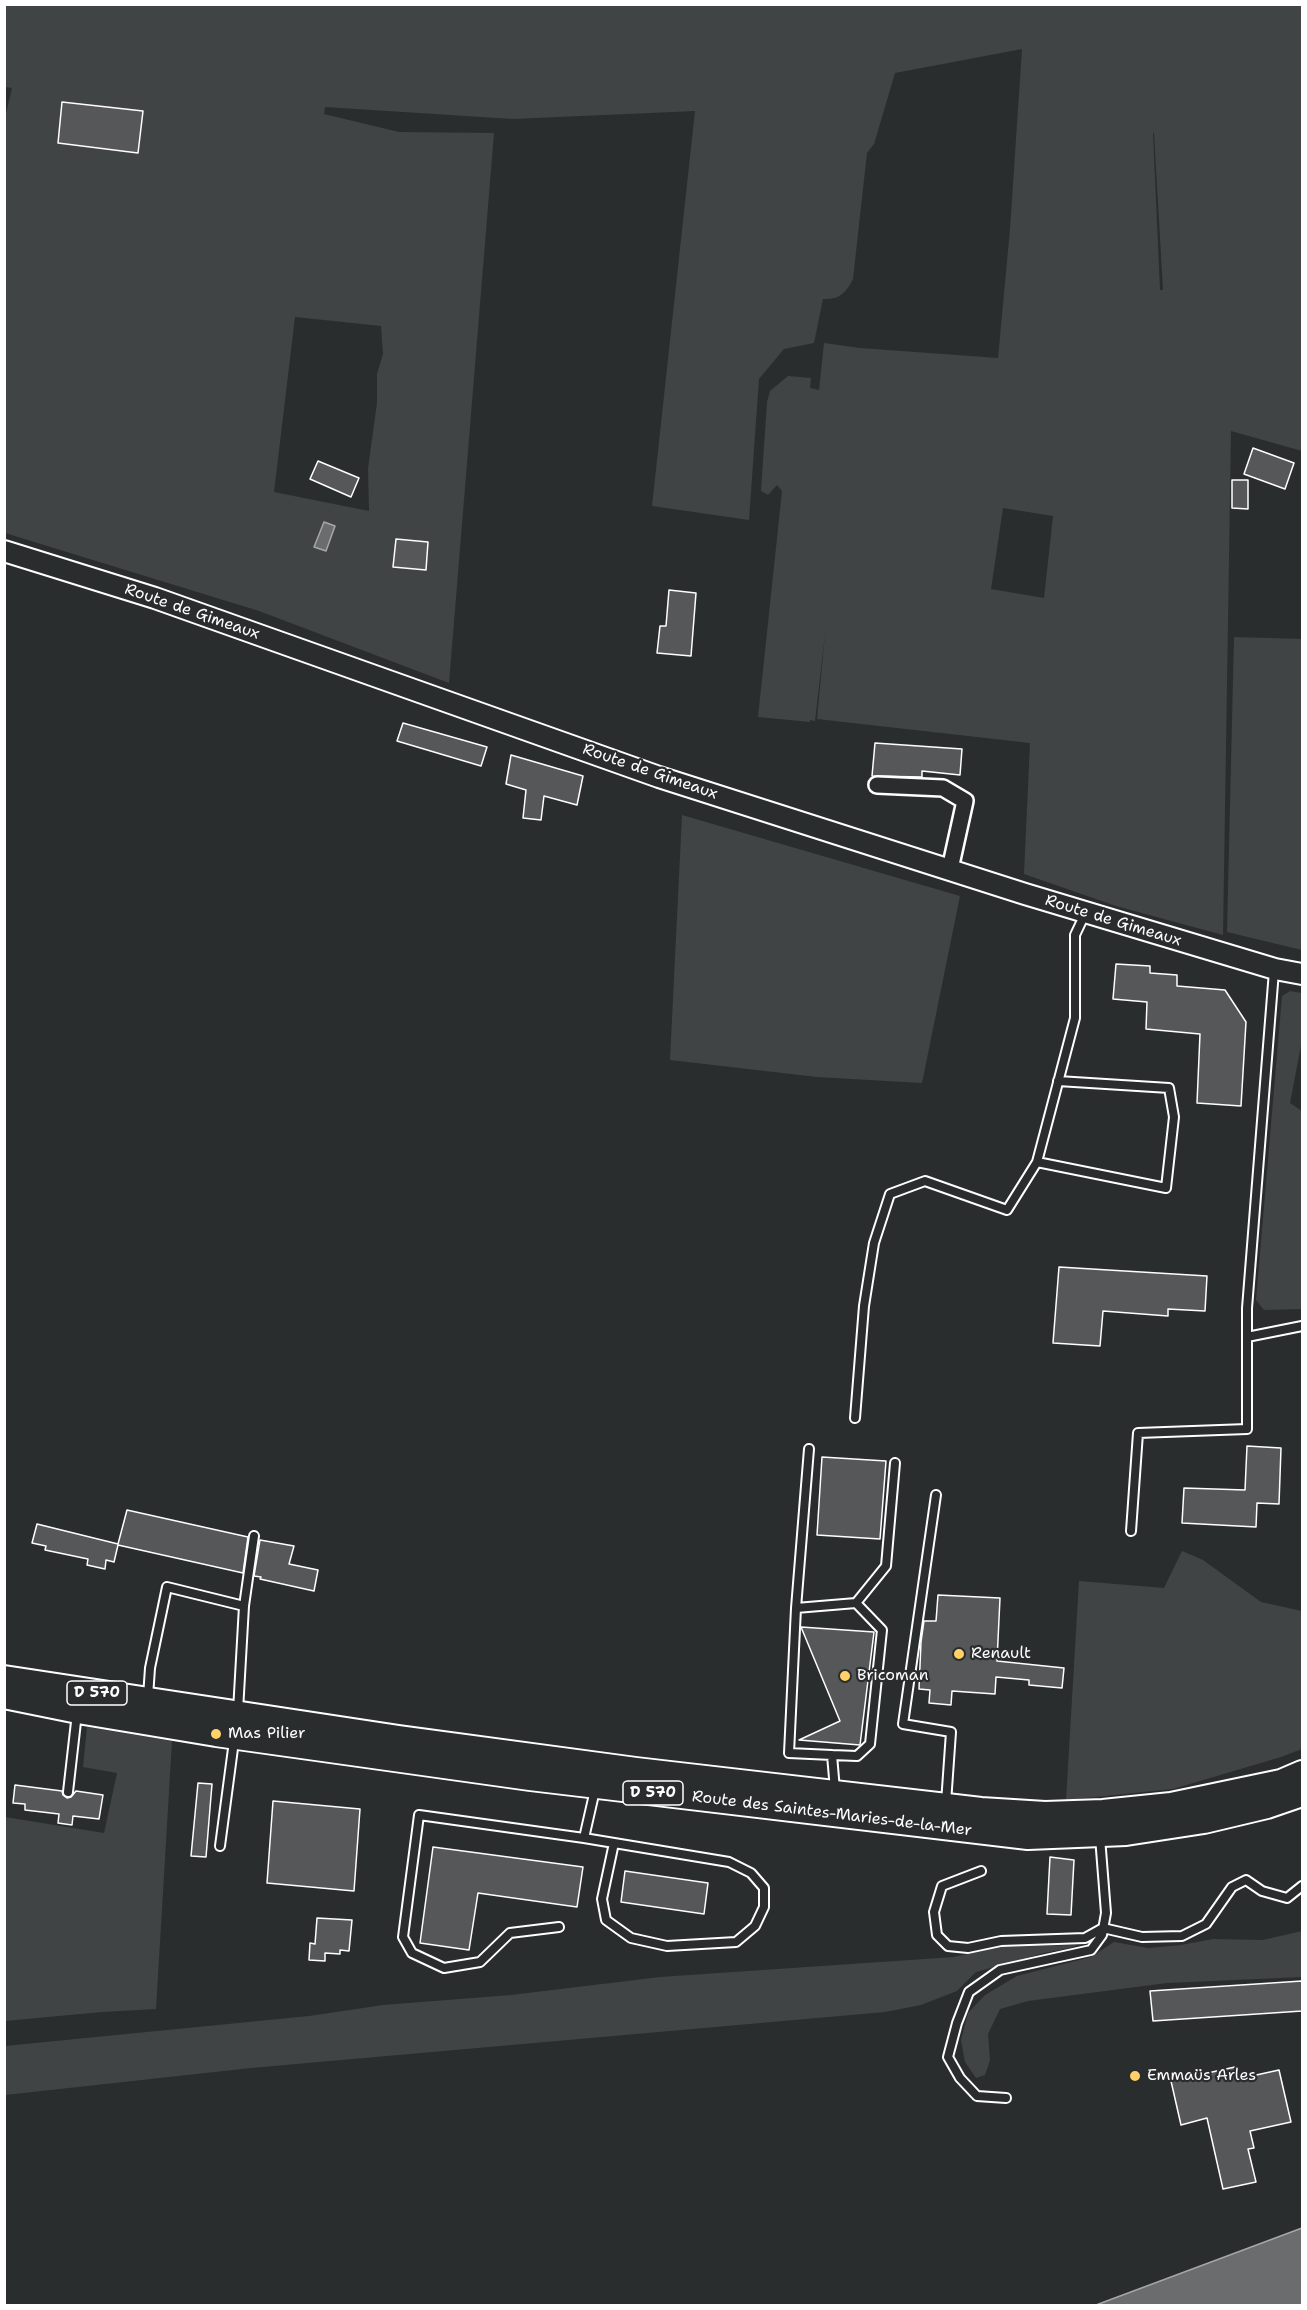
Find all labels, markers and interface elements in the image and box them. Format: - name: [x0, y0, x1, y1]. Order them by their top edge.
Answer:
- street label: Route de Gimeaux: [122, 580, 262, 644]
- street label: Route de Gimeaux: [580, 740, 720, 804]
- street label: Route de Gimeaux: [1043, 891, 1183, 951]
- place label: Renault: [971, 1644, 1031, 1664]
- marker: Renault: [952, 1647, 966, 1661]
- place label: Bricoman: [857, 1666, 929, 1686]
- marker: Bricoman: [838, 1669, 852, 1683]
- road number: D 570: [67, 1681, 127, 1705]
- place label: Mas Pilier: [228, 1724, 306, 1744]
- marker: Mas Pilier: [209, 1727, 223, 1741]
- road number: D 570: [623, 1781, 683, 1805]
- street label: Route des Saintes-Maries-de-la-Mer: [691, 1787, 973, 1841]
- place label: Emmaüs Arles: [1147, 2066, 1256, 2086]
- marker: Emmaüs Arles: [1128, 2069, 1142, 2083]

